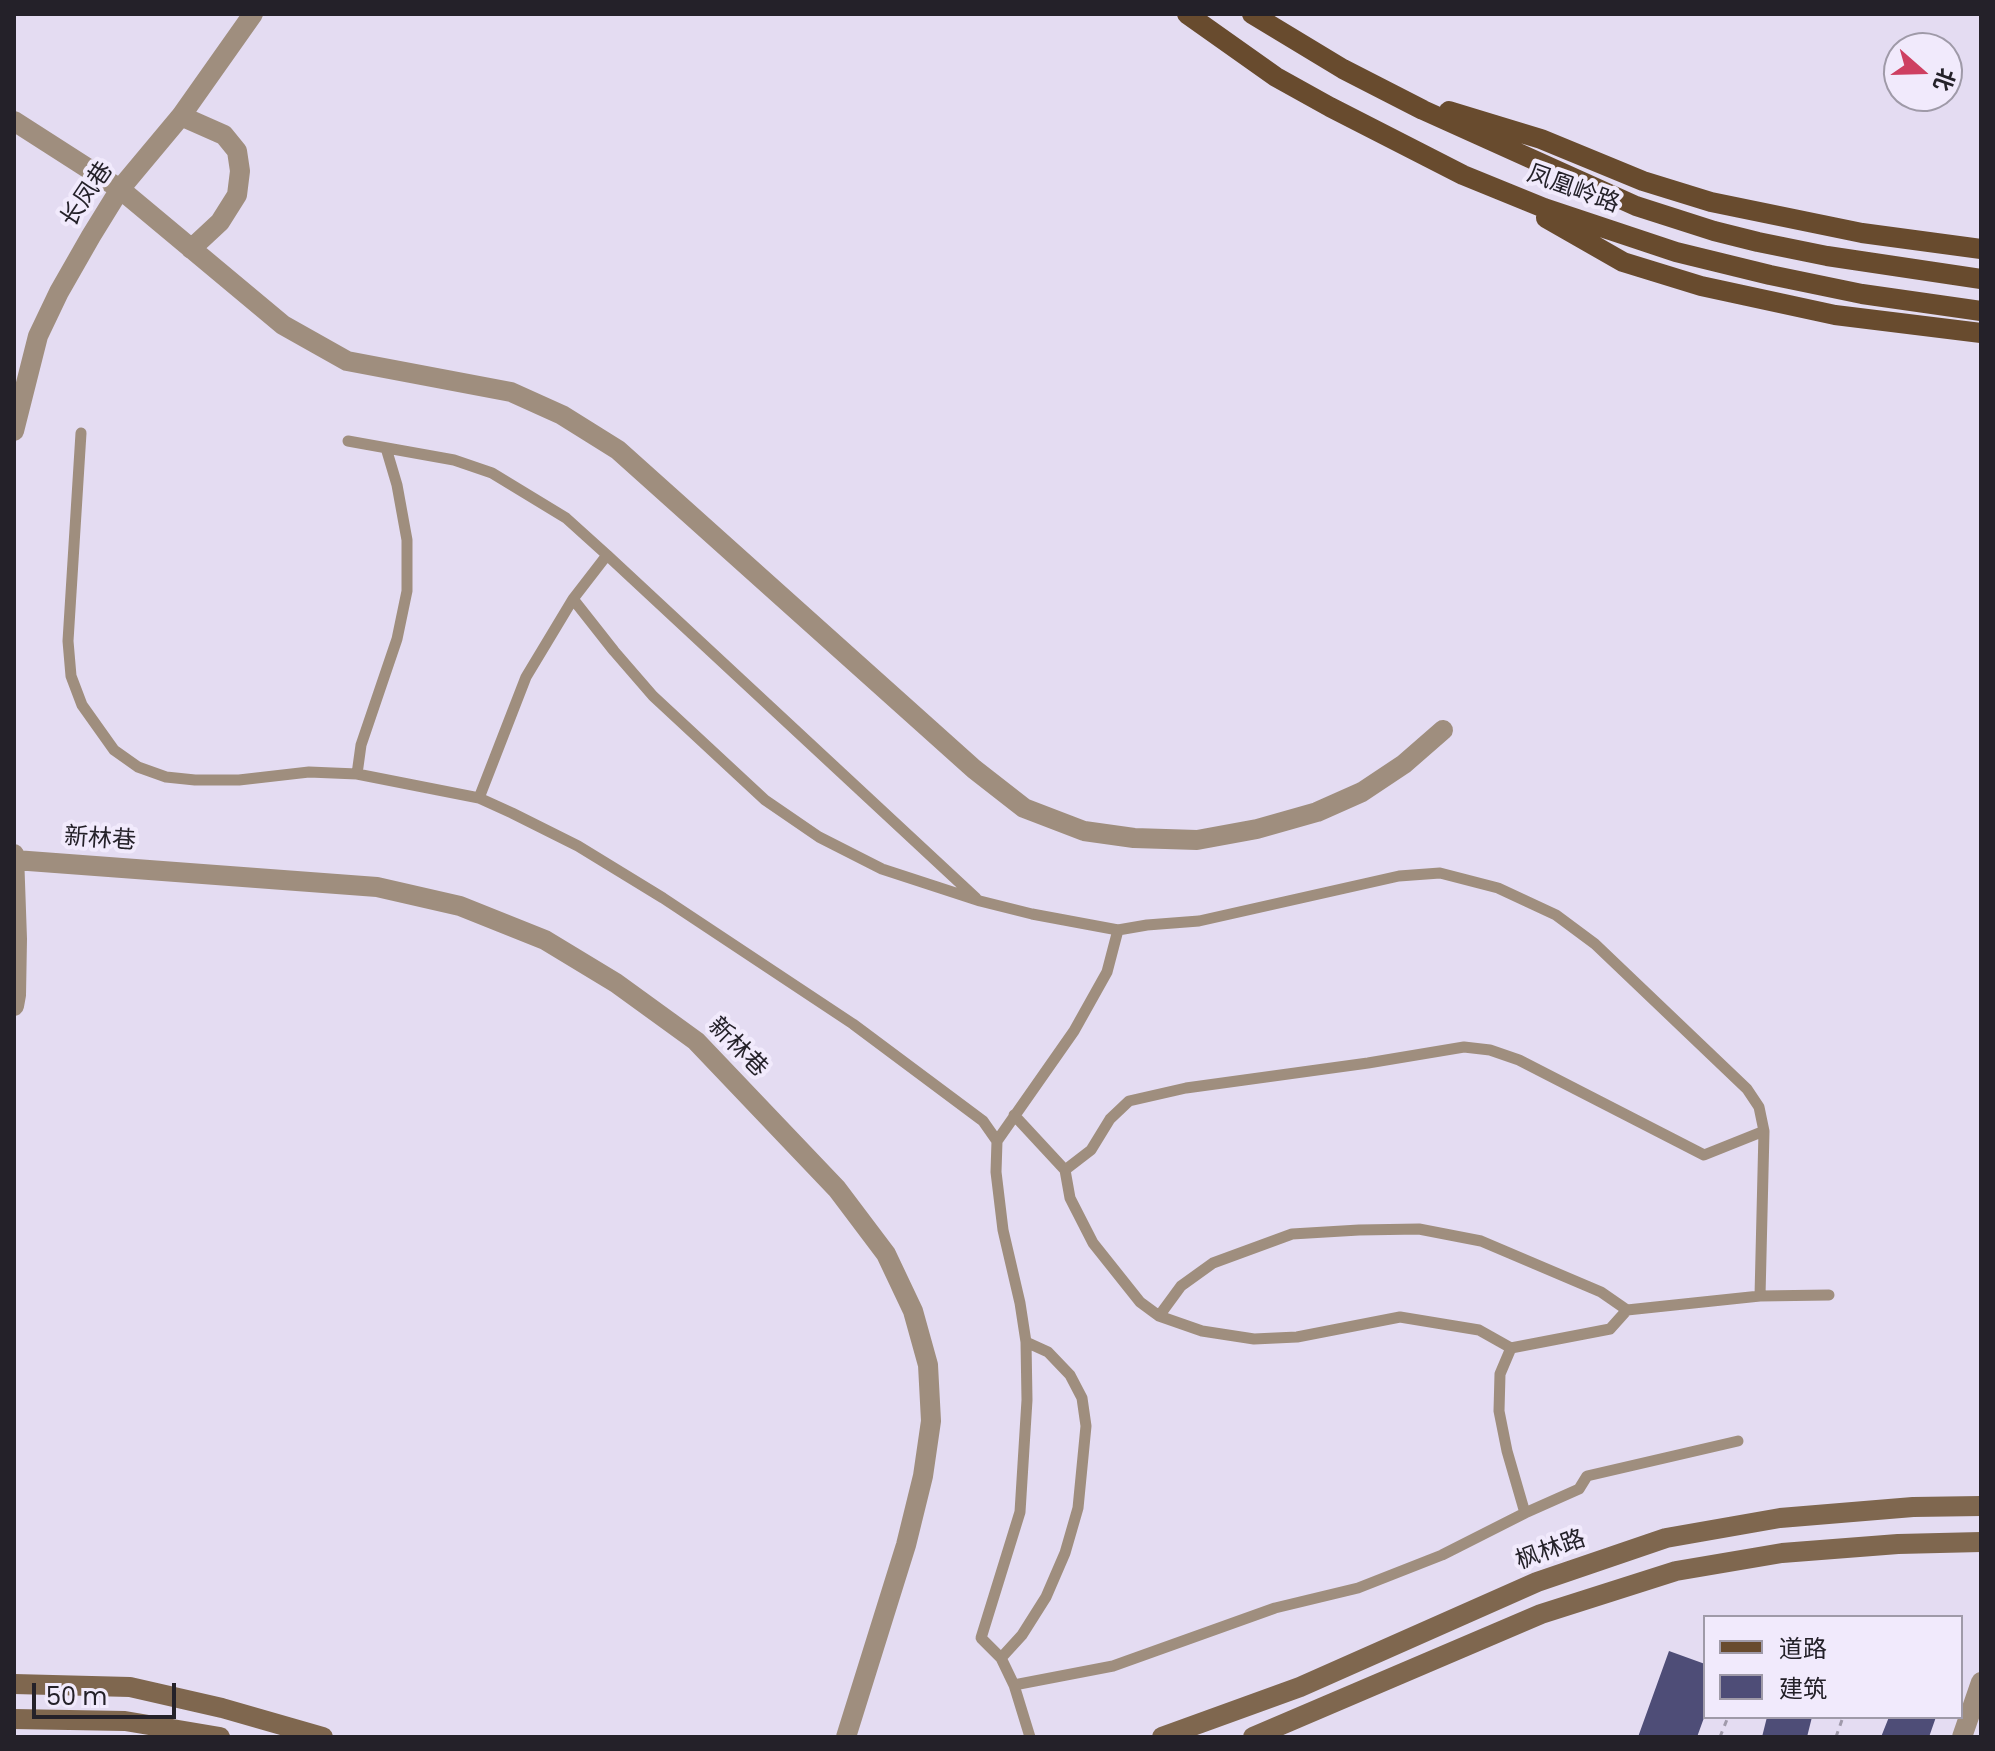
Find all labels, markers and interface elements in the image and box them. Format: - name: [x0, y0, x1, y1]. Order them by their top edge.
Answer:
- north arrow: [1883, 32, 1963, 112]
- text: 北: [1926, 64, 1962, 95]
- street label: 长凤巷: [56, 157, 120, 233]
- street label: 凤凰岭路: [1523, 160, 1623, 220]
- street label: 新林巷: [63, 823, 137, 857]
- street label: 新林巷: [701, 1012, 773, 1084]
- street label: 枫林路: [1512, 1525, 1590, 1577]
- legend: [1703, 1615, 1963, 1719]
- text: 道路: [1779, 1632, 1827, 1665]
- scale bar: [36, 1667, 180, 1717]
- text: 建筑: [1779, 1672, 1827, 1705]
- text: 50 m: [46, 1680, 107, 1713]

